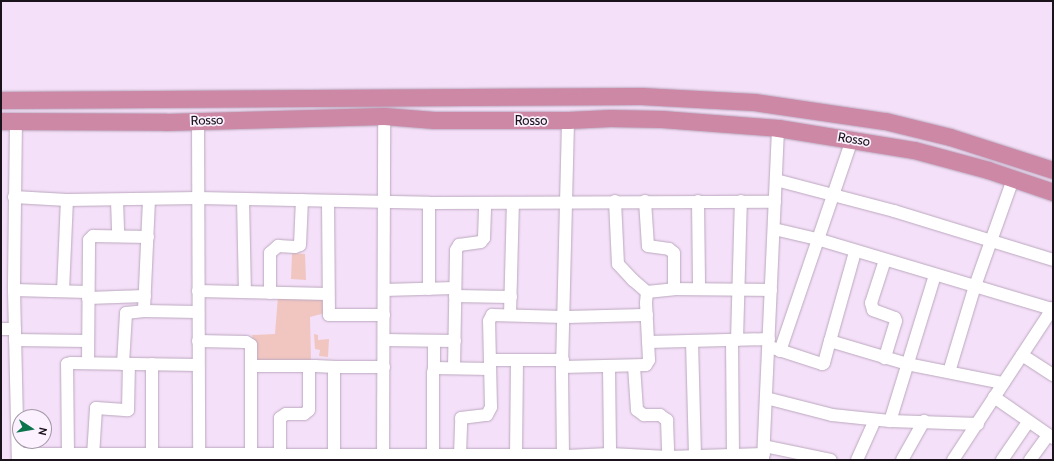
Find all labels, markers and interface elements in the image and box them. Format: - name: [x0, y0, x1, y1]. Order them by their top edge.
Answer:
- street label: Rosso: [190, 112, 224, 128]
- street label: Rosso: [515, 112, 547, 128]
- street label: Rosso: [837, 129, 871, 149]
- north arrow: [12, 409, 52, 449]
- text: N: [35, 426, 50, 437]

